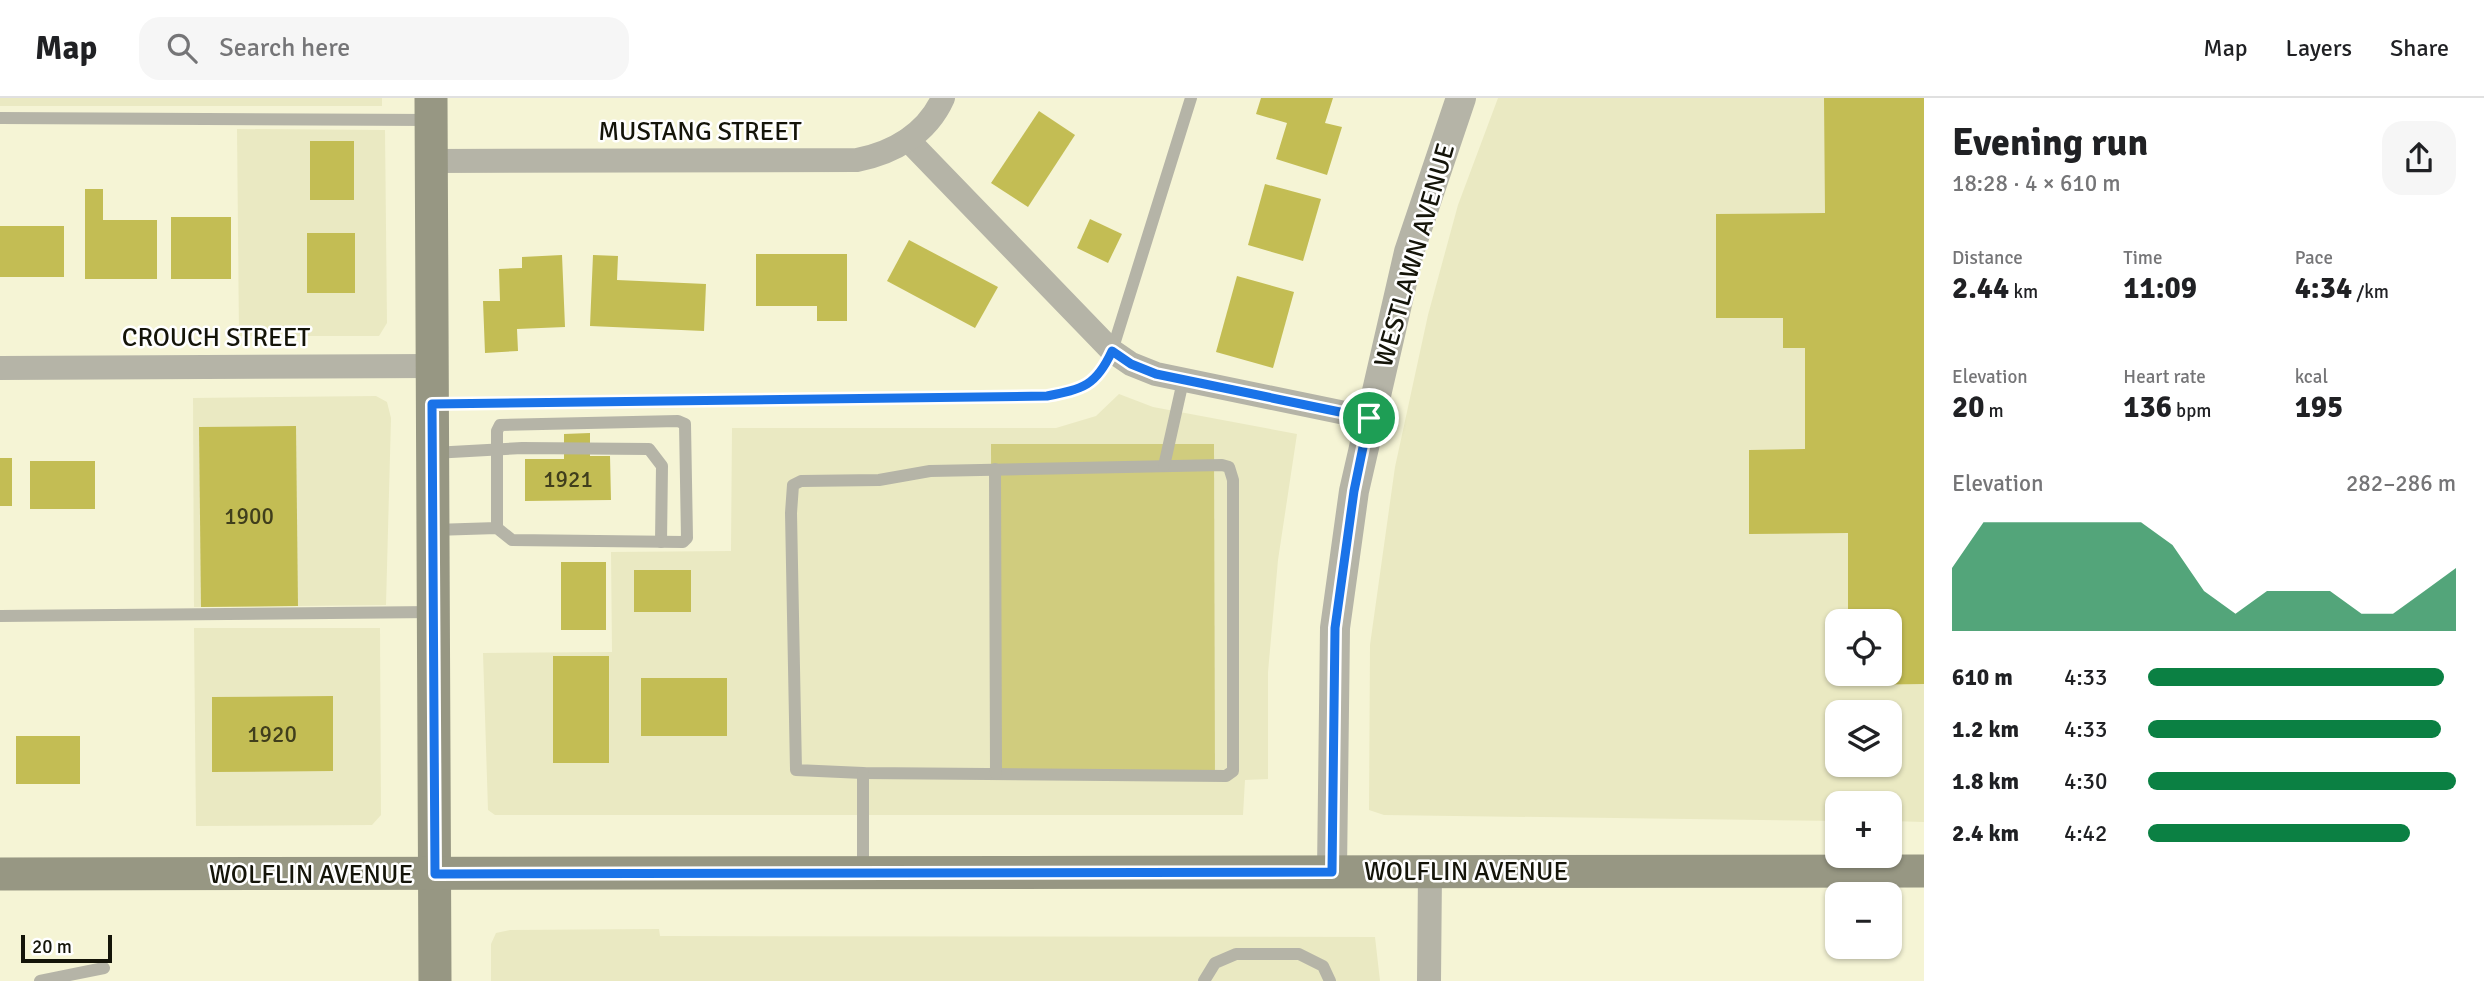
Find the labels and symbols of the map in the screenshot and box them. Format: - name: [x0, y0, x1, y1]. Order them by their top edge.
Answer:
- street label: MUSTANG STREET: [598, 116, 802, 148]
- street label: WESTLAWN AVENUE: [1368, 140, 1462, 371]
- street label: CROUCH STREET: [122, 322, 310, 354]
- pin: [1339, 388, 1399, 448]
- house number: 1921: [543, 465, 593, 494]
- house number: 1900: [224, 502, 274, 531]
- house number: 1920: [247, 720, 297, 749]
- street label: WOLFLIN AVENUE: [1364, 856, 1568, 888]
- street label: WOLFLIN AVENUE: [209, 859, 413, 891]
- scale bar: [21, 932, 112, 964]

